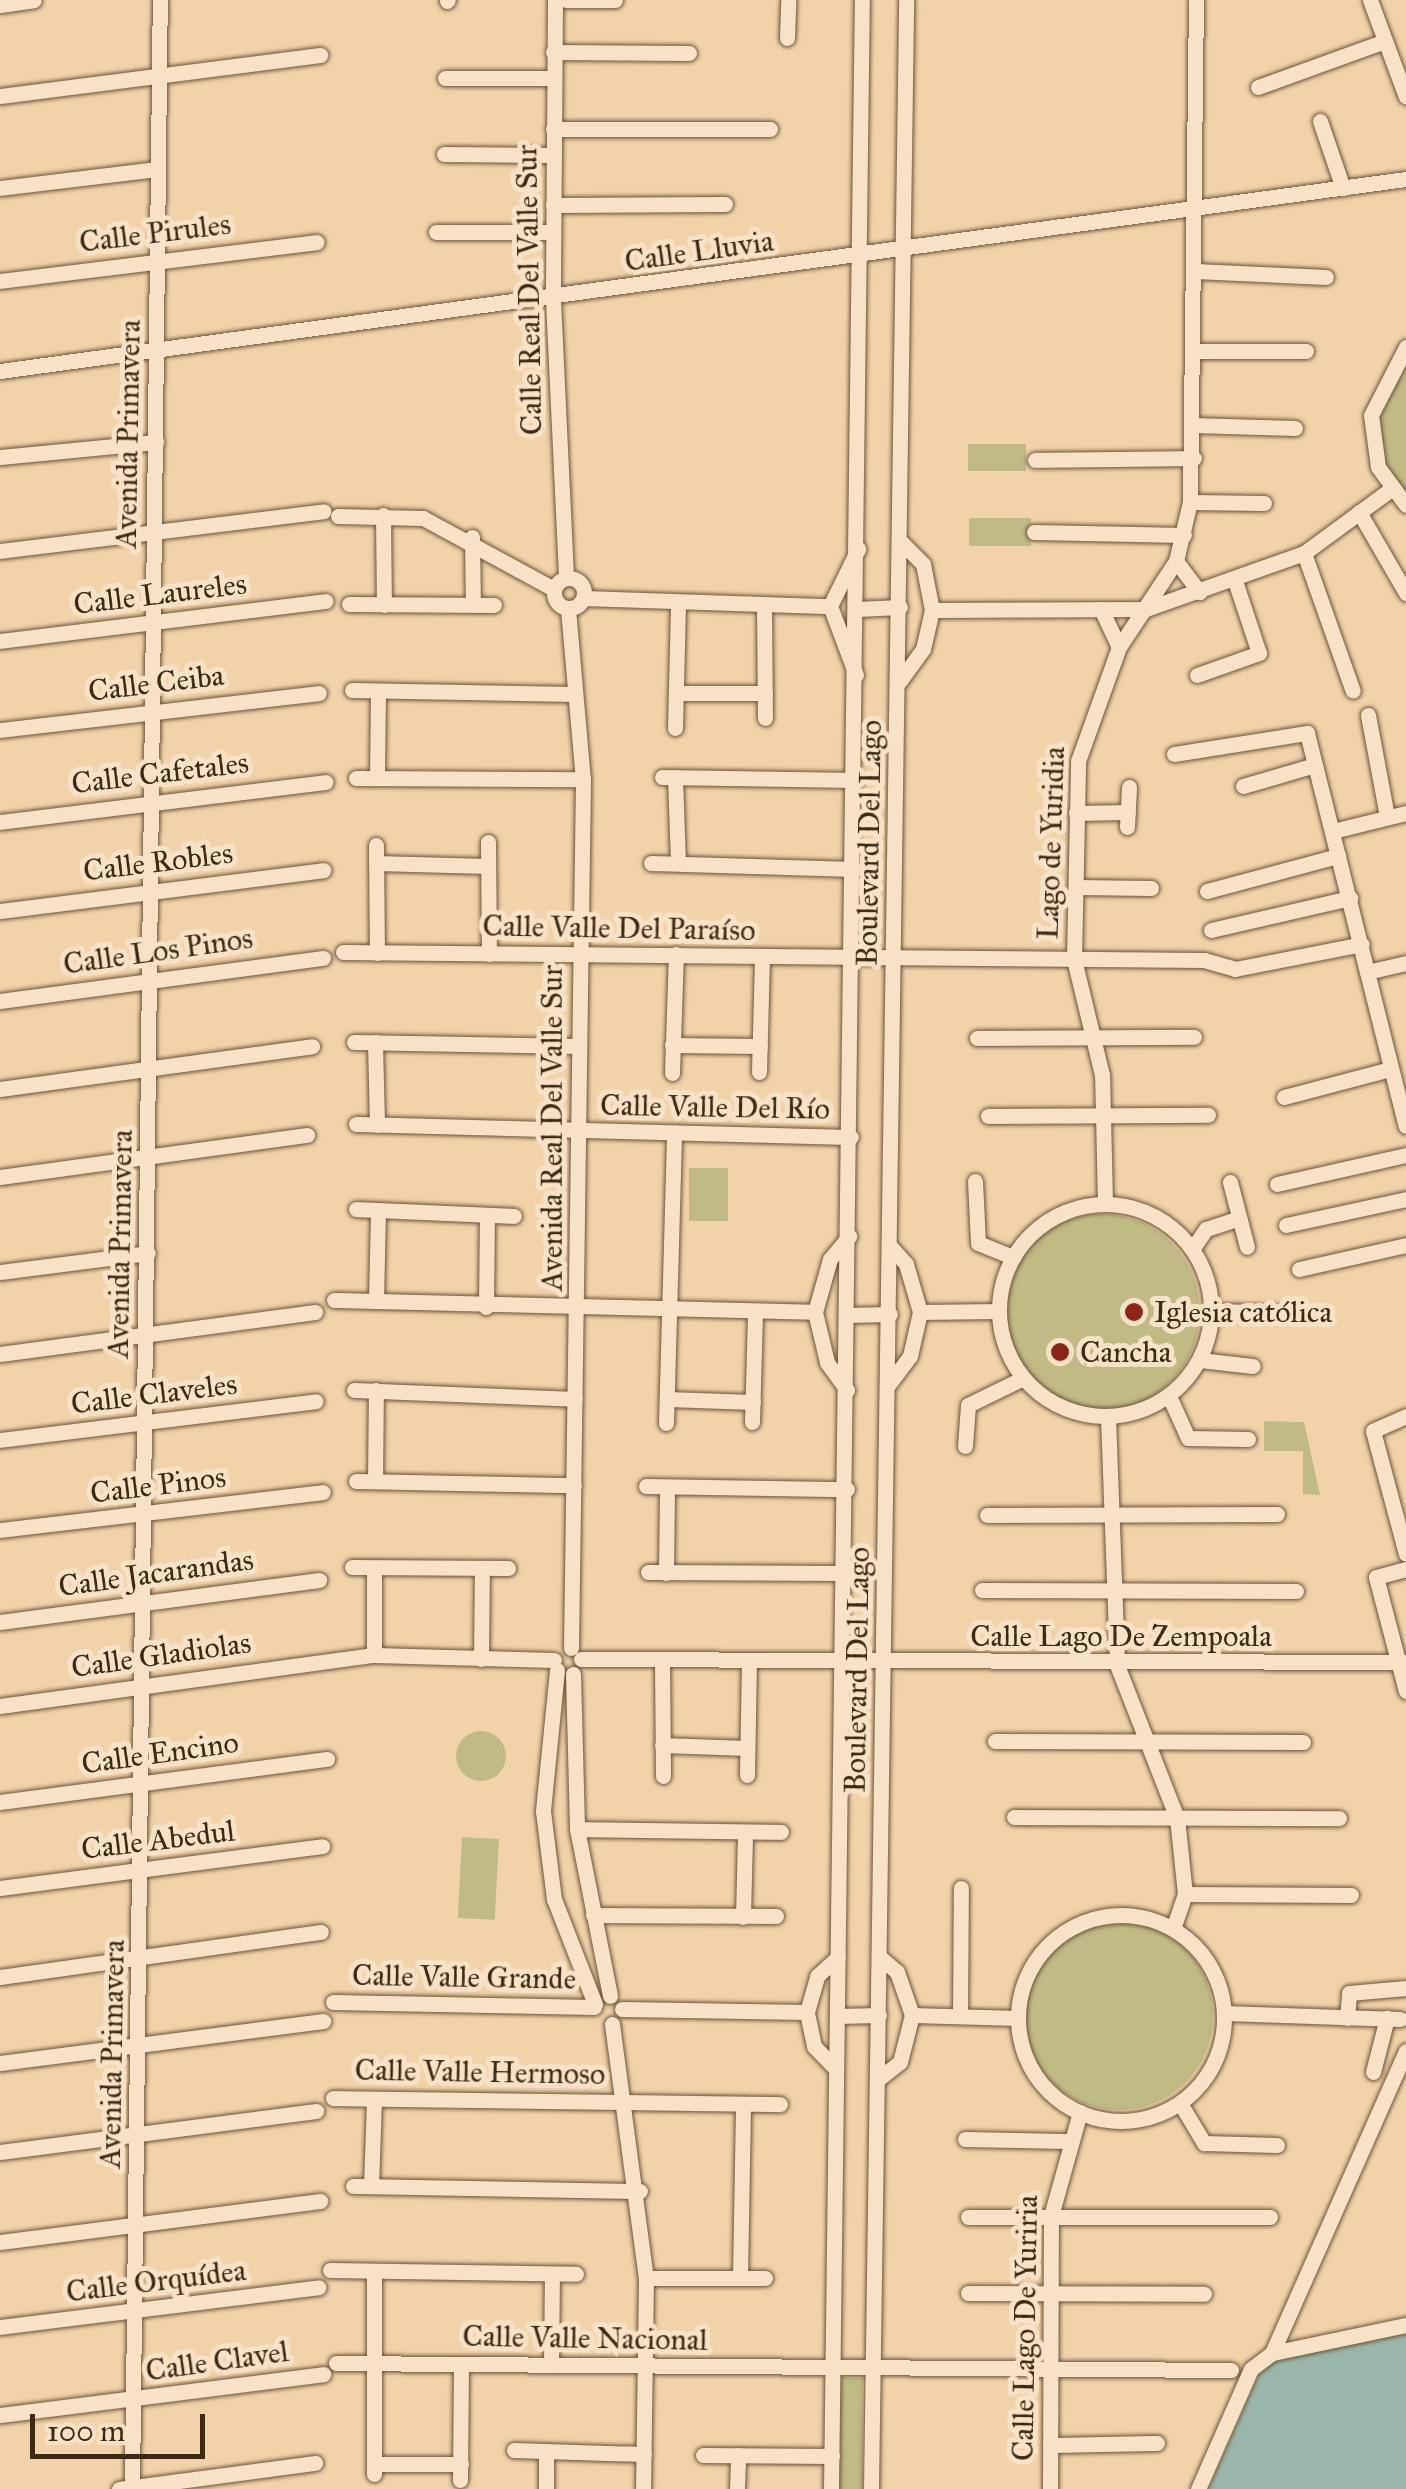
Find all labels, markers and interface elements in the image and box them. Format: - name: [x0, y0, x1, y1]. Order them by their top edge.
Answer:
- street label: Calle Real Del Valle Sur: [508, 145, 550, 435]
- street label: Calle Pirules: [77, 206, 233, 260]
- street label: Calle Lluvia: [622, 223, 776, 279]
- street label: Avenida Primavera: [108, 319, 148, 549]
- street label: Calle Laureles: [71, 566, 249, 622]
- street label: Calle Ceiba: [86, 657, 226, 709]
- street label: Boulevard Del Lago: [849, 720, 889, 966]
- street label: Calle Cafetales: [69, 744, 251, 802]
- street label: Lago de Yuridia: [1030, 746, 1072, 940]
- street label: Calle Robles: [81, 835, 235, 889]
- street label: Calle Valle Del Paraíso: [482, 908, 756, 948]
- street label: Calle Los Pinos: [61, 920, 255, 982]
- street label: Avenida Real Del Valle Sur: [534, 965, 570, 1291]
- street label: Calle Valle Del Río: [600, 1087, 830, 1127]
- street label: Avenida Primavera: [100, 1129, 140, 1359]
- place label: Iglesia católica: [1154, 1294, 1332, 1330]
- marker: Iglesia católica: [1123, 1301, 1145, 1323]
- place label: Cancha: [1080, 1334, 1171, 1370]
- marker: Cancha: [1049, 1341, 1071, 1363]
- street label: Calle Claveles: [69, 1366, 239, 1422]
- street label: Calle Pinos: [88, 1459, 228, 1511]
- street label: Calle Jacarandas: [56, 1542, 256, 1604]
- street label: Boulevard Del Lago: [837, 1547, 877, 1793]
- street label: Calle Lago De Zempoala: [970, 1618, 1272, 1654]
- street label: Calle Gladiolas: [69, 1625, 253, 1685]
- street label: Calle Encino: [79, 1724, 241, 1782]
- street label: Calle Abedul: [79, 1813, 237, 1867]
- street label: Avenida Primavera: [92, 1939, 132, 2169]
- street label: Calle Valle Grande: [352, 1957, 576, 1997]
- street label: Calle Valle Hermoso: [354, 2052, 606, 2092]
- street label: Calle Lago De Yuriria: [1005, 2195, 1045, 2461]
- street label: Calle Orquídea: [64, 2252, 248, 2310]
- street label: Calle Valle Nacional: [462, 2318, 708, 2358]
- street label: Calle Clavel: [143, 2333, 291, 2389]
- scale bar: [35, 2394, 210, 2456]
- text: 100 m: [47, 2413, 125, 2449]

